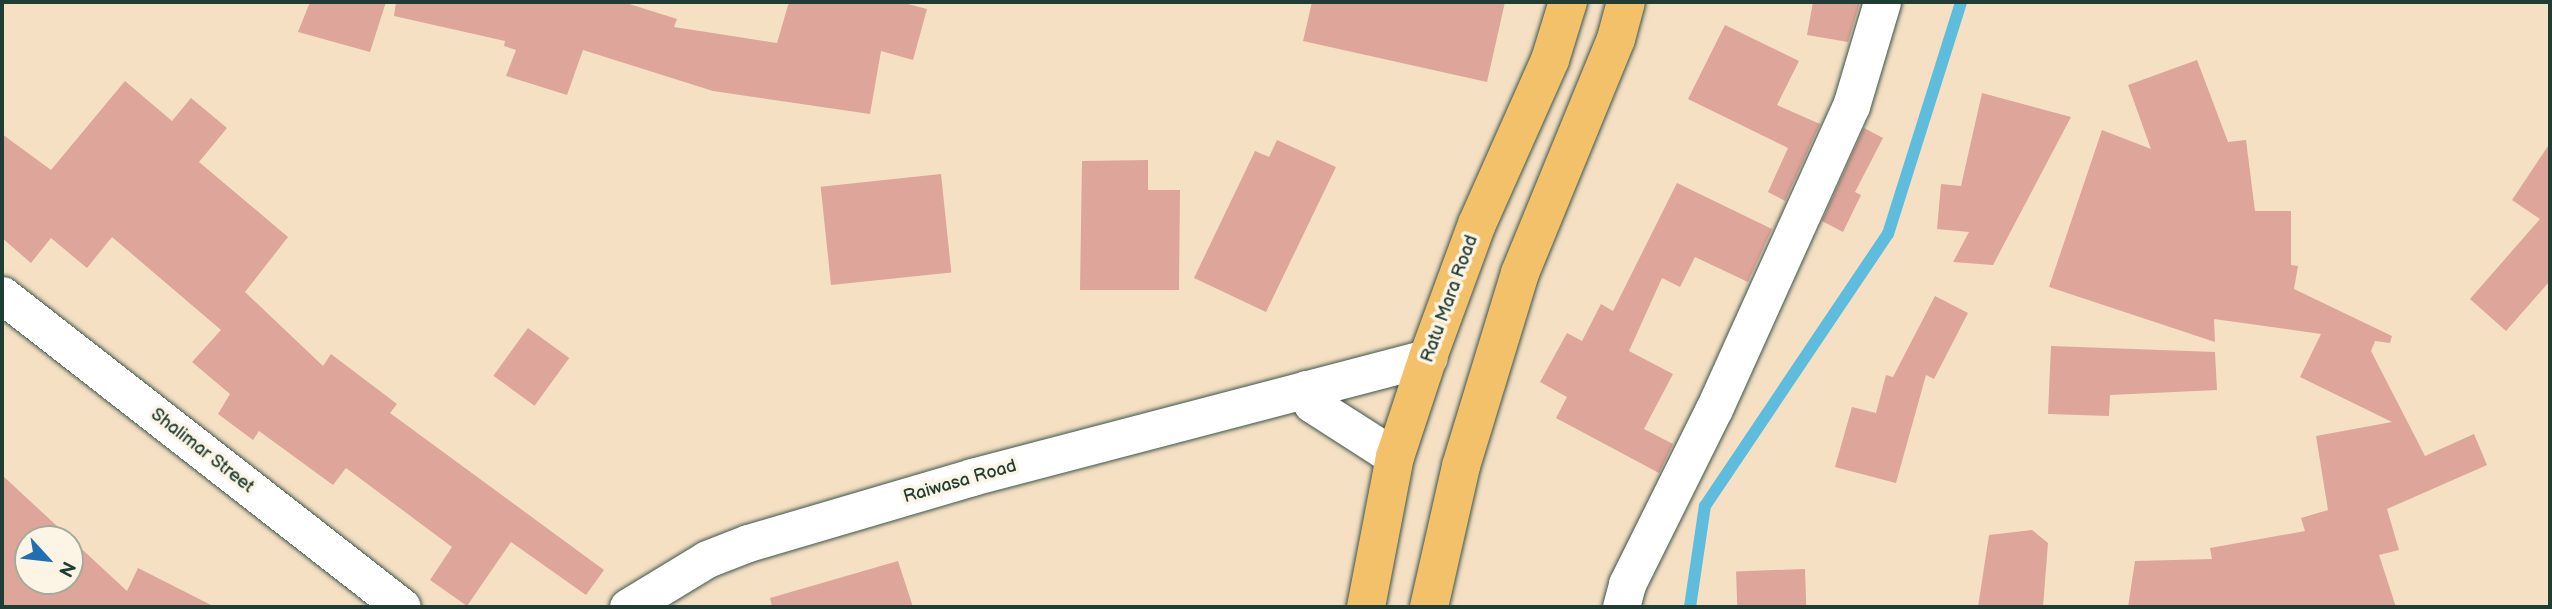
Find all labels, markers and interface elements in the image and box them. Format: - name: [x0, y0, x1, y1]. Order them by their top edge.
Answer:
- street label: Ratu Mara Road: [1417, 232, 1483, 366]
- street label: Shalimar Street: [146, 404, 258, 498]
- street label: Raiwasa Road: [901, 456, 1019, 508]
- north arrow: [14, 525, 84, 595]
- text: N: [53, 557, 80, 580]

